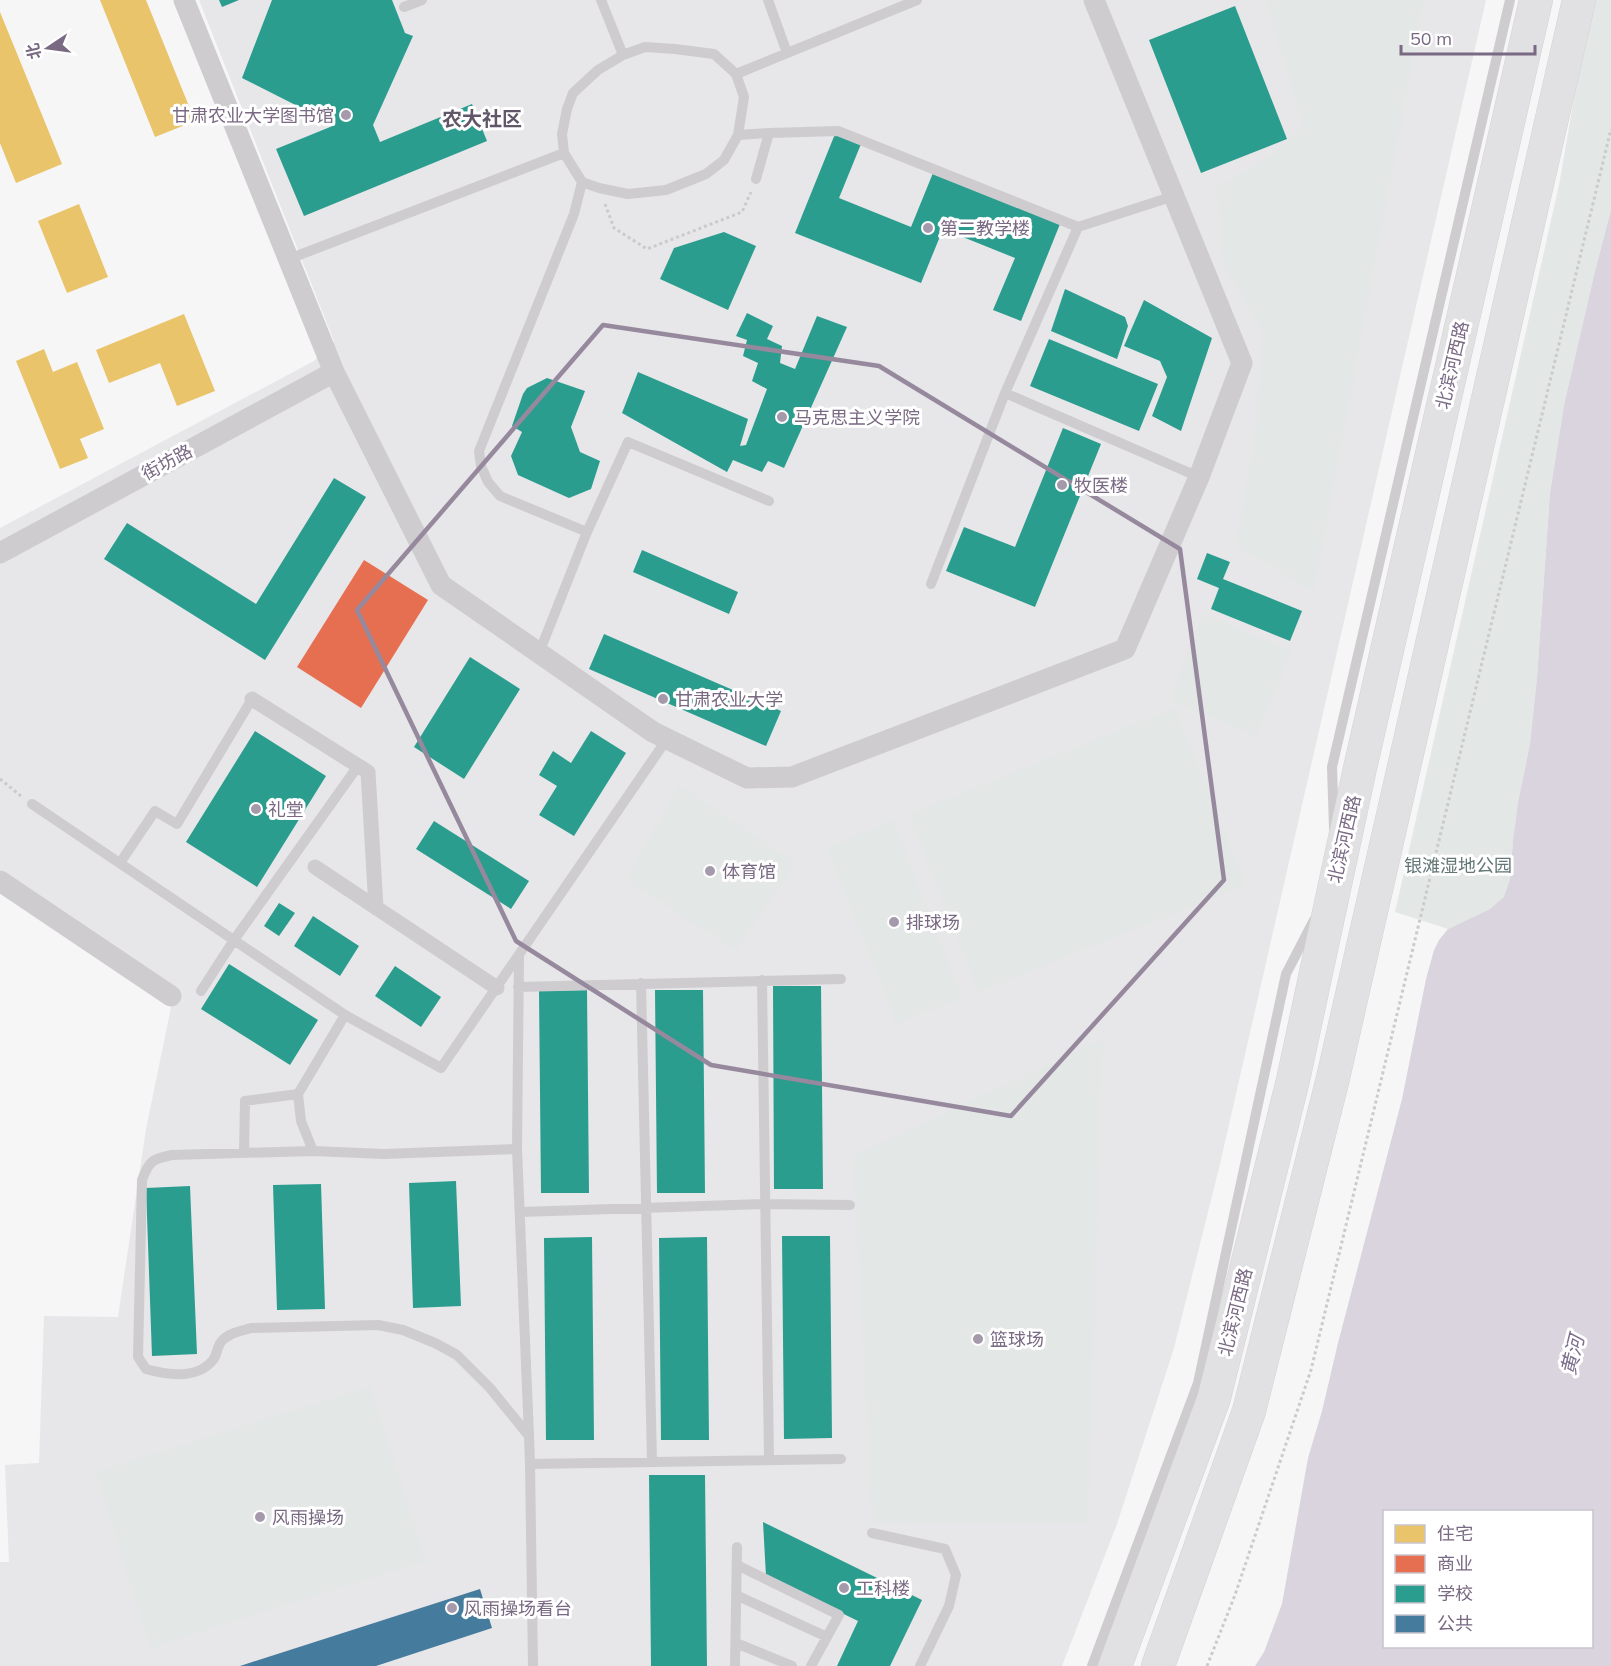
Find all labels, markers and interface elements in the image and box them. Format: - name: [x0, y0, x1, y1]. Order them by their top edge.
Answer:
- north arrow: [18, 18, 78, 78]
- scale bar: [1401, 18, 1534, 56]
- text: 50 m: [1410, 27, 1452, 50]
- text: 北: [22, 41, 45, 61]
- place label: 甘肃农业大学图书馆: [172, 104, 334, 127]
- district label: 农大社区: [442, 106, 522, 131]
- marker: 甘肃农业大学图书馆: [339, 108, 353, 122]
- place label: 第二教学楼: [940, 217, 1030, 240]
- marker: 第二教学楼: [921, 221, 935, 235]
- street label: 北滨河西路: [1431, 319, 1473, 411]
- place label: 马克思主义学院: [794, 406, 920, 429]
- marker: 马克思主义学院: [775, 410, 789, 424]
- street label: 街坊路: [138, 439, 196, 485]
- place label: 牧医楼: [1074, 474, 1128, 497]
- marker: 牧医楼: [1055, 478, 1069, 492]
- place label: 甘肃农业大学: [675, 688, 783, 711]
- marker: 甘肃农业大学: [656, 692, 670, 706]
- street label: 北滨河西路: [1323, 793, 1365, 885]
- place label: 礼堂: [268, 798, 304, 821]
- marker: 礼堂: [249, 802, 263, 816]
- park label: 银滩湿地公园: [1404, 854, 1512, 877]
- place label: 体育馆: [722, 860, 776, 883]
- marker: 体育馆: [703, 864, 717, 878]
- place label: 排球场: [906, 911, 960, 934]
- marker: 排球场: [887, 915, 901, 929]
- street label: 北滨河西路: [1213, 1266, 1257, 1358]
- place label: 篮球场: [990, 1328, 1044, 1351]
- water label: 黄河: [1555, 1329, 1590, 1377]
- marker: 篮球场: [971, 1332, 985, 1346]
- place label: 风雨操场: [272, 1506, 344, 1529]
- marker: 风雨操场: [253, 1510, 267, 1524]
- legend: [1383, 1510, 1593, 1648]
- text: 住宅: [1437, 1522, 1473, 1545]
- text: 商业: [1437, 1552, 1473, 1575]
- place label: 工科楼: [856, 1577, 910, 1600]
- marker: 工科楼: [837, 1581, 851, 1595]
- text: 学校: [1437, 1582, 1473, 1605]
- place label: 风雨操场看台: [464, 1597, 572, 1620]
- marker: 风雨操场看台: [445, 1601, 459, 1615]
- text: 公共: [1437, 1612, 1473, 1635]

